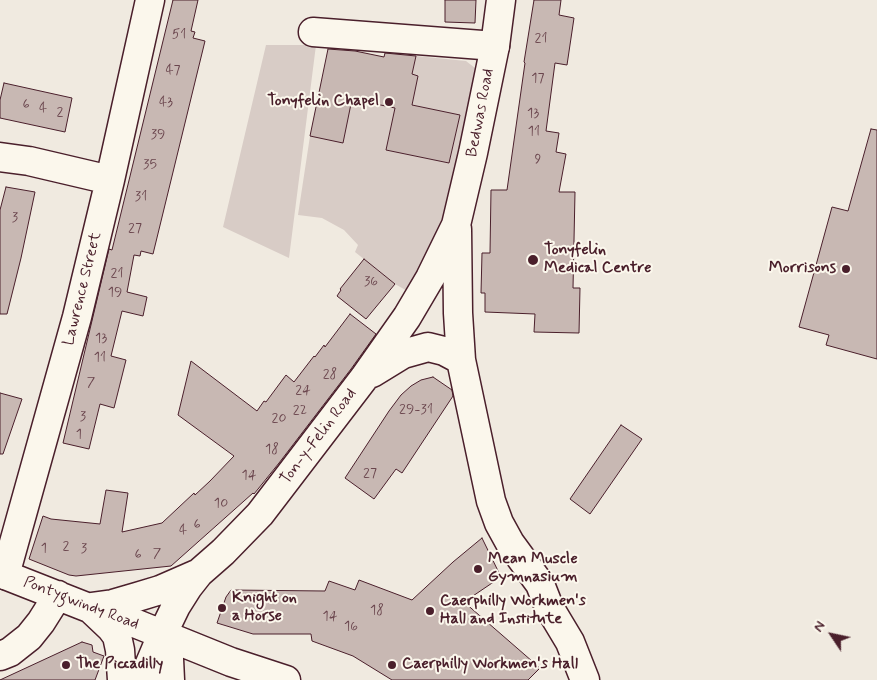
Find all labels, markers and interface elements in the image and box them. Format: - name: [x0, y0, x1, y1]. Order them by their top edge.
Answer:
- house number: 51: [172, 27, 186, 43]
- house number: 21: [535, 31, 547, 47]
- house number: 47: [165, 63, 181, 79]
- street label: Bedwas Road: [463, 67, 499, 159]
- house number: 17: [531, 71, 545, 87]
- place label: Tonyfelin Chapel: [267, 92, 379, 112]
- house number: 43: [159, 95, 173, 111]
- marker: Tonyfelin Chapel: [383, 96, 395, 108]
- house number: 6: [22, 97, 30, 113]
- house number: 4: [39, 101, 47, 117]
- house number: 2: [57, 105, 63, 121]
- house number: 13: [527, 106, 539, 122]
- house number: 11: [528, 124, 540, 140]
- house number: 39: [151, 127, 165, 143]
- house number: 9: [535, 152, 541, 168]
- house number: 35: [143, 157, 157, 173]
- house number: 31: [135, 189, 147, 205]
- house number: 3: [12, 210, 18, 226]
- house number: 27: [128, 221, 142, 237]
- street label: Lawrence Street: [60, 230, 106, 348]
- place label: Tonyfelin Medical Centre: [544, 241, 651, 279]
- marker: Tonyfelin Medical Centre: [526, 253, 540, 267]
- place label: Morrisons: [769, 259, 836, 279]
- marker: Morrisons: [840, 263, 852, 275]
- house number: 21: [111, 266, 123, 282]
- house number: 36: [364, 274, 378, 290]
- house number: 19: [108, 285, 122, 301]
- house number: 13: [95, 331, 107, 347]
- house number: 11: [94, 350, 106, 366]
- house number: 28: [323, 367, 337, 383]
- house number: 7: [87, 375, 95, 391]
- house number: 24: [295, 383, 311, 399]
- street label: Ton-y-Felin Road: [277, 385, 361, 489]
- house number: 29-31: [399, 402, 433, 418]
- house number: 22: [293, 403, 307, 419]
- house number: 3: [80, 409, 86, 425]
- house number: 20: [272, 411, 286, 427]
- house number: 1: [76, 427, 82, 443]
- house number: 18: [265, 442, 279, 458]
- house number: 27: [363, 466, 377, 482]
- house number: 14: [242, 468, 256, 484]
- house number: 10: [214, 496, 228, 512]
- house number: 6: [193, 517, 201, 533]
- house number: 4: [179, 523, 187, 539]
- house number: 2: [63, 539, 69, 555]
- house number: 1: [41, 541, 47, 557]
- house number: 3: [81, 541, 87, 557]
- house number: 7: [153, 546, 161, 562]
- house number: 6: [134, 547, 142, 563]
- place label: Mean Muscle Gymnasium: [488, 550, 578, 588]
- marker: Mean Muscle Gymnasium: [472, 563, 484, 575]
- street label: Pontygwindy Road: [21, 573, 141, 635]
- place label: Knight on a Horse: [232, 589, 297, 627]
- place label: Caerphilly Workmen's Hall and Institute: [440, 592, 586, 630]
- marker: Knight on a Horse: [216, 602, 228, 614]
- house number: 18: [370, 603, 384, 619]
- marker: Caerphilly Workmen's Hall and Institute: [424, 605, 436, 617]
- house number: 14: [323, 609, 337, 625]
- north arrow: [807, 610, 857, 660]
- text: N: [809, 618, 830, 636]
- house number: 16: [344, 619, 358, 635]
- place label: The Piccadilly: [76, 655, 163, 675]
- place label: Caerphilly Workmen's Hall: [402, 655, 578, 675]
- marker: The Piccadilly: [60, 659, 72, 671]
- marker: Caerphilly Workmen's Hall: [386, 659, 398, 671]

